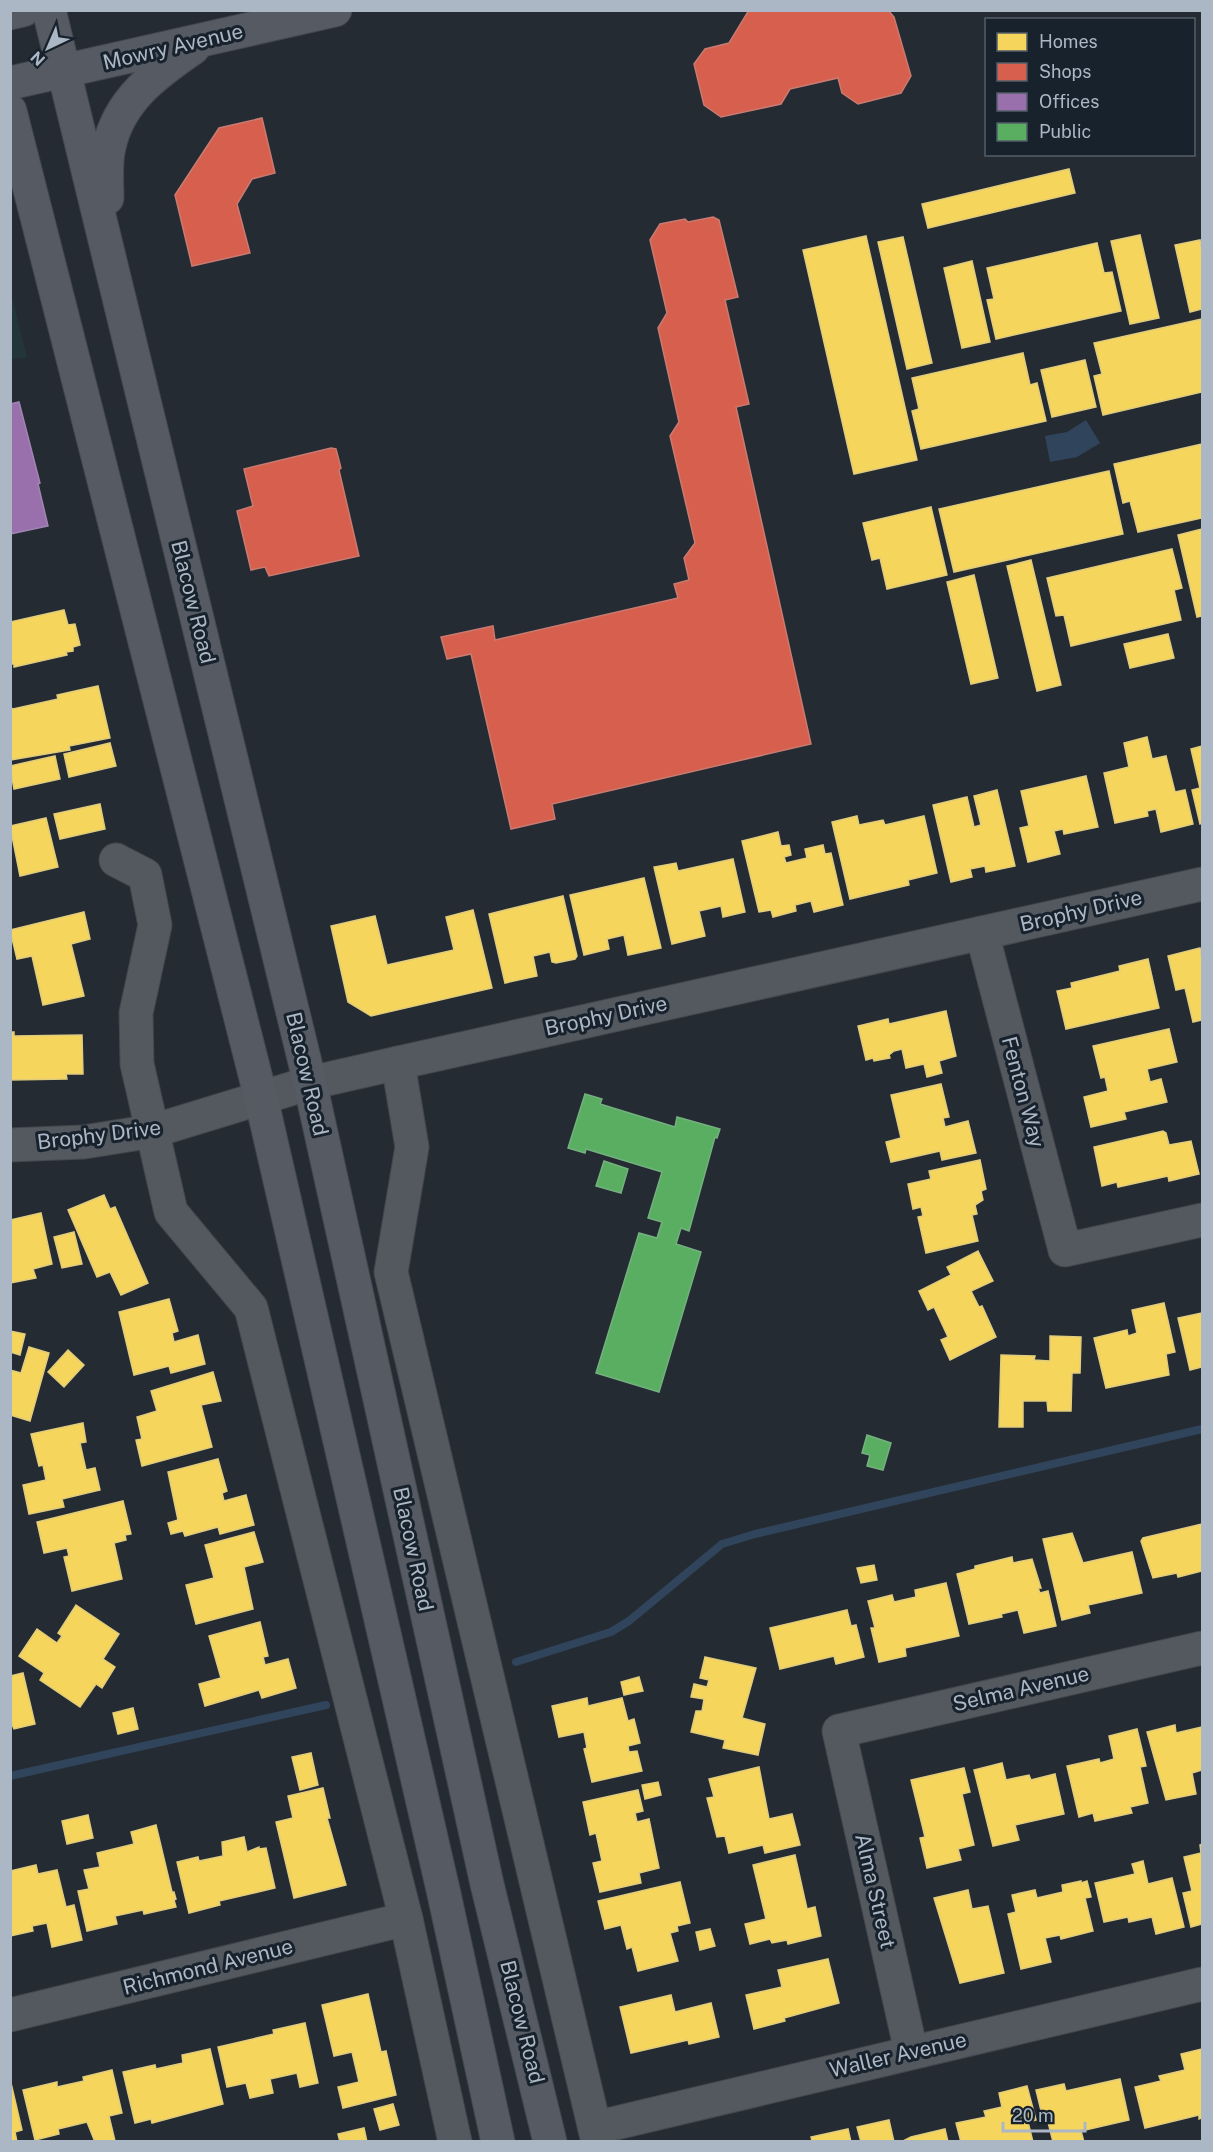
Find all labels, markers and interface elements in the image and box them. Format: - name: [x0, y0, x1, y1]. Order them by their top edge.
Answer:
- north arrow: [18, 18, 78, 78]
- street label: Mowry Avenue: [100, 18, 246, 75]
- legend: [985, 18, 1195, 156]
- text: Homes: [1039, 31, 1098, 52]
- text: N: [27, 47, 49, 70]
- text: Shops: [1039, 61, 1091, 82]
- text: Offices: [1039, 91, 1099, 112]
- text: Public: [1039, 121, 1091, 142]
- street label: Blacow Road: [166, 538, 221, 666]
- street label: Brophy Drive: [1017, 884, 1144, 937]
- street label: Brophy Drive: [542, 990, 670, 1041]
- street label: Blacow Road: [281, 1010, 334, 1138]
- street label: Fenton Way: [997, 1034, 1050, 1150]
- street label: Brophy Drive: [35, 1114, 162, 1155]
- street label: Blacow Road: [388, 1485, 439, 1613]
- street label: Selma Avenue: [950, 1661, 1092, 1716]
- street label: Alma Street: [850, 1831, 901, 1951]
- street label: Richmond Avenue: [120, 1933, 296, 2000]
- street label: Blacow Road: [495, 1958, 550, 2086]
- street label: Waller Avenue: [827, 2027, 969, 2082]
- scale bar: [1003, 2095, 1086, 2133]
- text: 20 m: [1012, 2105, 1054, 2126]

